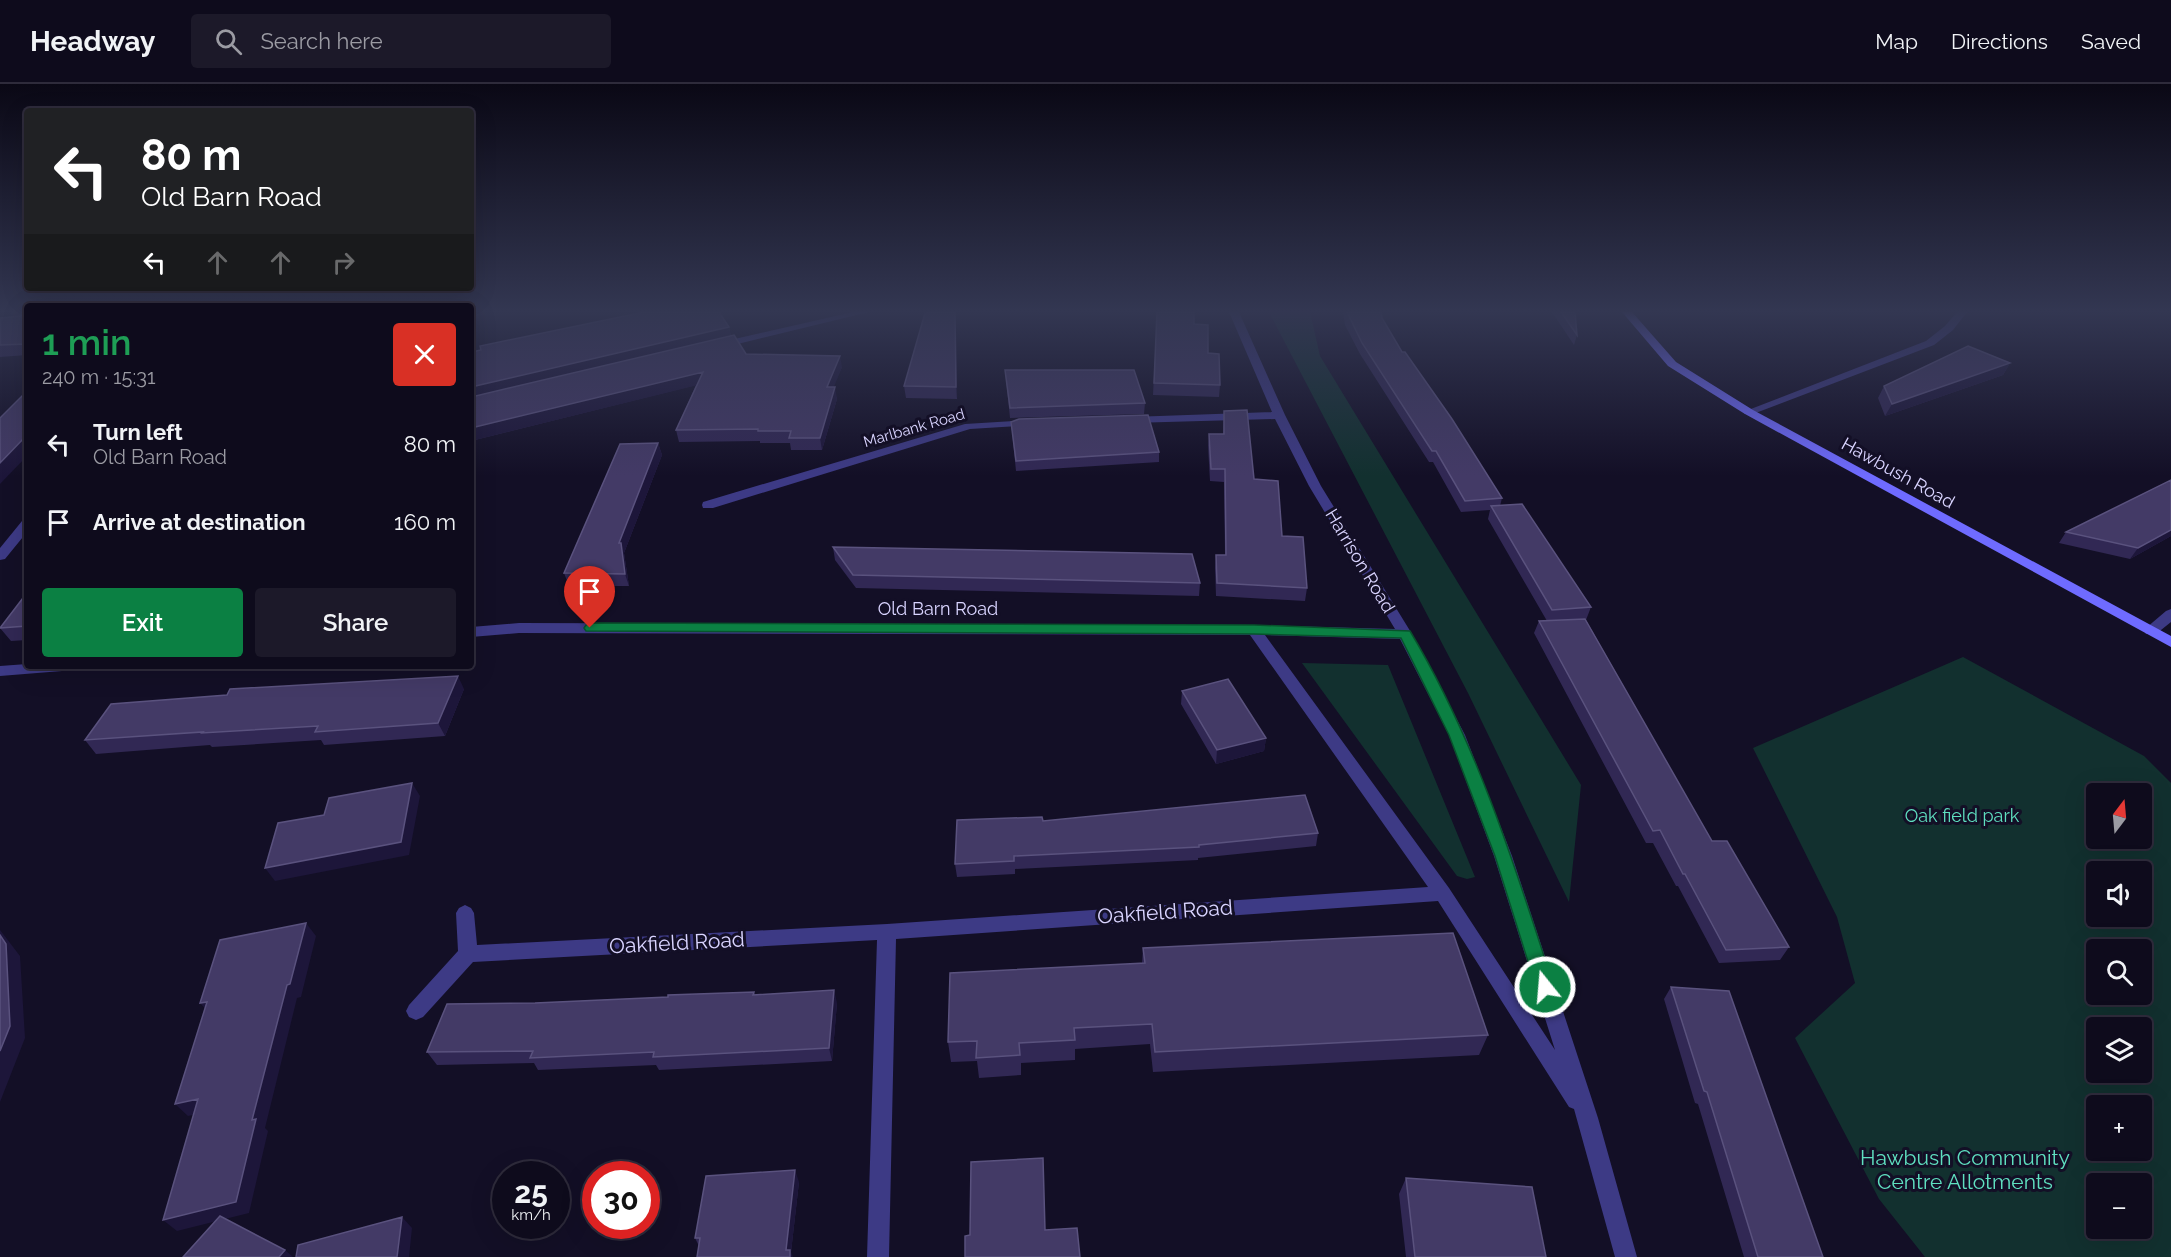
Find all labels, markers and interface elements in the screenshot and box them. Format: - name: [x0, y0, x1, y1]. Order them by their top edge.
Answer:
- search box: [191, 14, 611, 68]
- text: Headway: [30, 25, 155, 58]
- icon: search: [212, 25, 245, 58]
- text: Search here: [260, 28, 383, 54]
- text: Map: [1875, 29, 1918, 54]
- text: Directions: [1951, 29, 2048, 54]
- text: Saved: [2081, 29, 2141, 54]
- text: 80 m: [141, 131, 241, 180]
- icon: left: [42, 132, 120, 210]
- text: Old Barn Road: [141, 181, 322, 212]
- icon: left: [138, 246, 171, 279]
- icon: ahead: [201, 246, 234, 279]
- icon: ahead: [264, 246, 297, 279]
- icon: right: [327, 246, 360, 279]
- text: 1 min: [42, 321, 131, 363]
- button: close: [393, 323, 456, 386]
- text: 240 m · 15:31: [42, 365, 156, 389]
- street label: Marlbank Road: [861, 405, 967, 451]
- text: Turn left: [93, 419, 183, 445]
- icon: left: [42, 428, 75, 461]
- text: 80 m: [404, 431, 456, 457]
- street label: Hawbush Road: [1838, 433, 1958, 512]
- text: Old Barn Road: [93, 445, 227, 469]
- street label: Harrison Road: [1321, 505, 1400, 616]
- icon: arrive: [42, 506, 75, 539]
- text: Arrive at destination: [93, 509, 306, 535]
- text: 160 m: [394, 509, 456, 535]
- pin: [564, 566, 615, 628]
- icon: arrive: [573, 575, 606, 608]
- button: Exit: [42, 588, 243, 657]
- button: Share: [255, 588, 456, 657]
- street label: Old Barn Road: [878, 598, 998, 619]
- north arrow: [2086, 783, 2152, 849]
- map controls: [2086, 783, 2152, 1239]
- park label: Oak field park: [1905, 805, 2020, 826]
- button: sound: [2086, 861, 2152, 927]
- street label: Oakfield Road: [1096, 894, 1234, 929]
- street label: Oakfield Road: [609, 926, 745, 959]
- button: search: [2086, 939, 2152, 1005]
- position arrow: [1513, 955, 1577, 1019]
- button: layers: [2086, 1017, 2152, 1083]
- button: +: [2086, 1095, 2152, 1161]
- park label: Hawbush Community Centre Allotments: [1860, 1145, 2070, 1194]
- speed limit sign: 30: [582, 1161, 660, 1239]
- button: −: [2086, 1173, 2152, 1239]
- text: 25: [514, 1175, 548, 1210]
- text: km/h: [511, 1206, 551, 1224]

